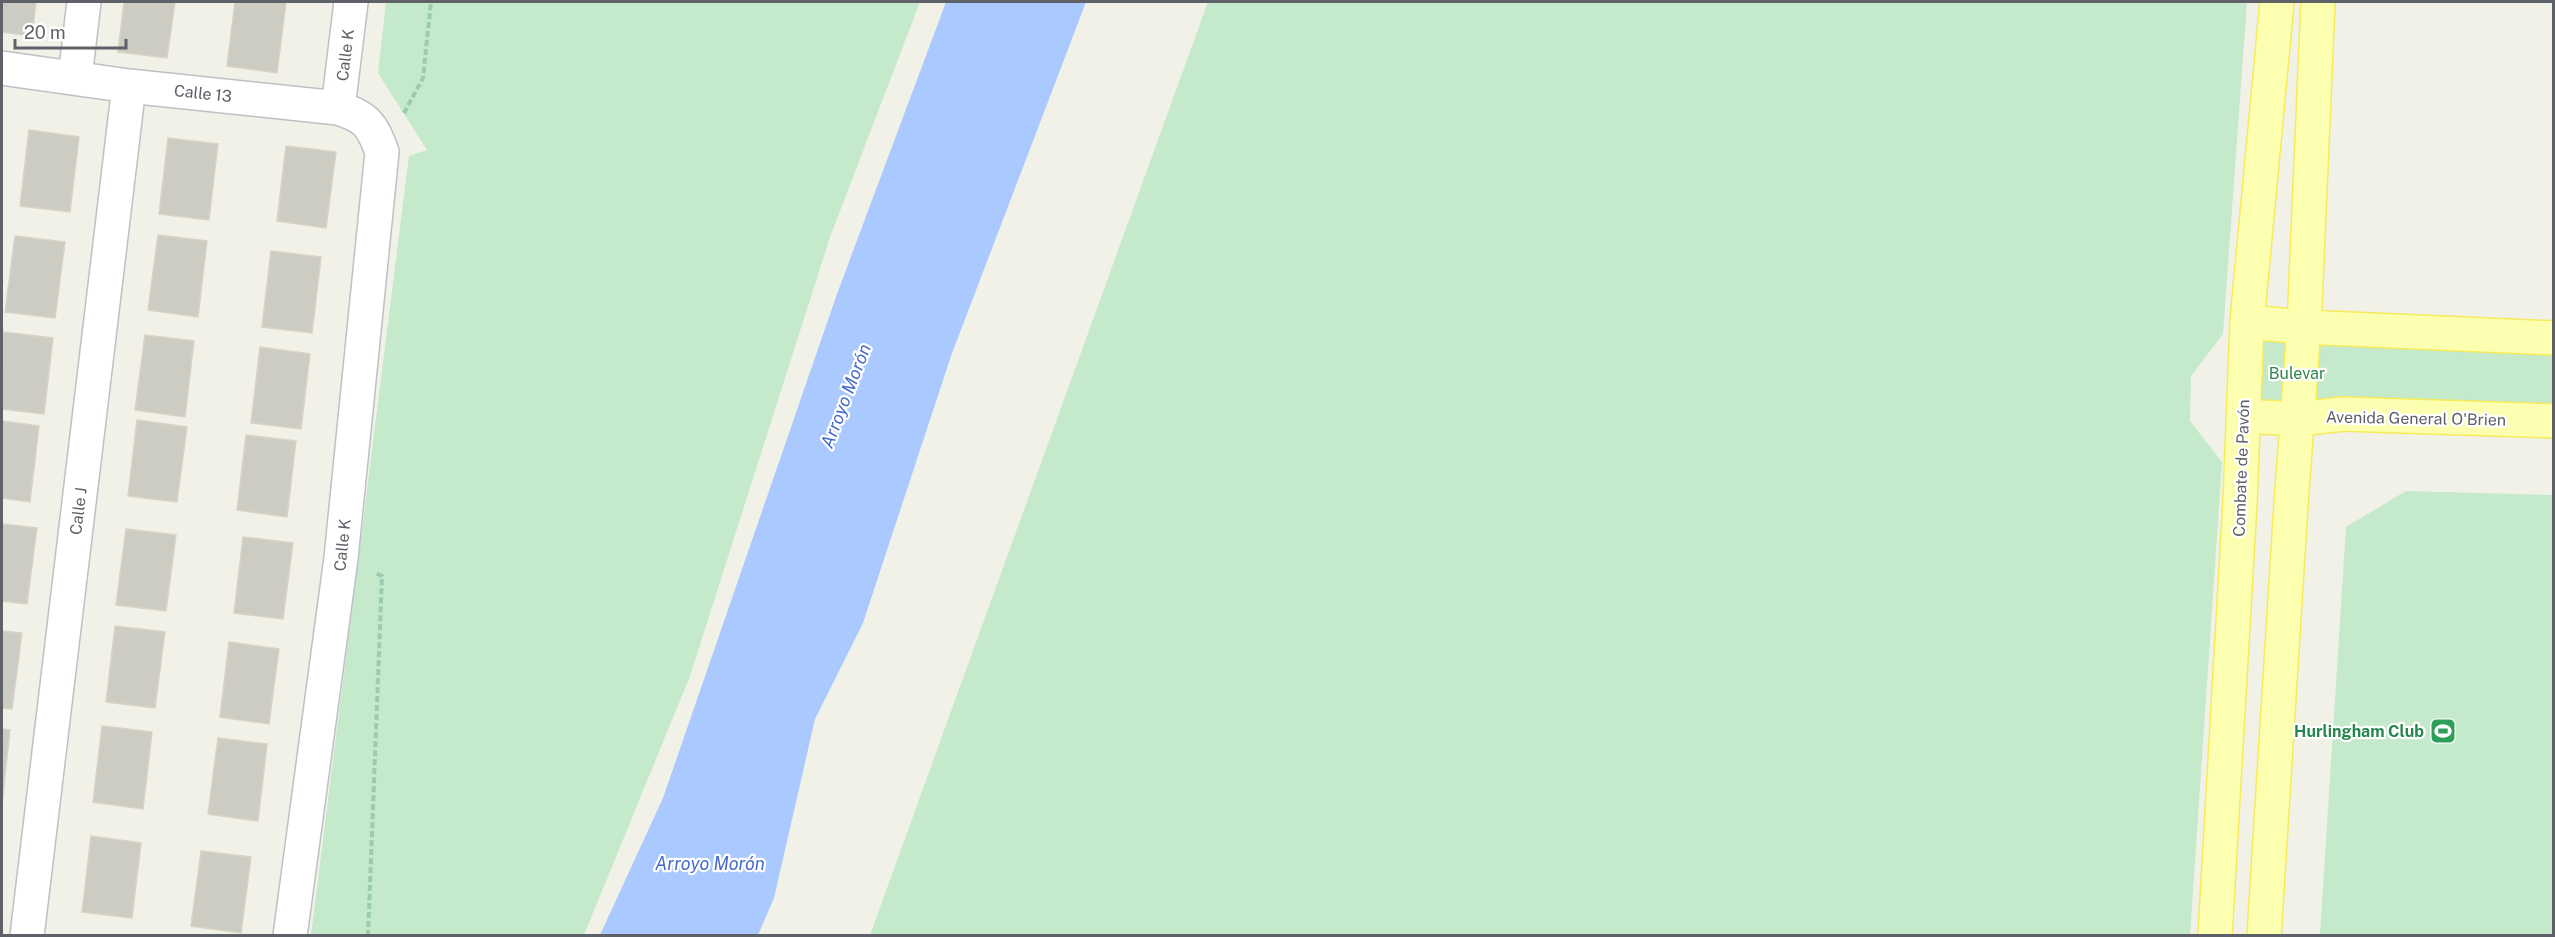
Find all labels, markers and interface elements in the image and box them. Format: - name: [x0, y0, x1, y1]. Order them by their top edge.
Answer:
- scale bar: [15, 12, 126, 50]
- text: 20 m: [24, 22, 66, 43]
- street label: Calle K: [333, 28, 358, 82]
- street label: Calle 13: [173, 81, 233, 106]
- water label: Arroyo Morón: [816, 341, 875, 451]
- park label: Bulevar: [2269, 364, 2325, 383]
- street label: Combate de Pavón: [2230, 399, 2253, 537]
- street label: Avenida General O'Brien: [2326, 407, 2506, 430]
- street label: Calle J: [66, 486, 91, 536]
- street label: Calle K: [330, 518, 355, 572]
- sports icon: Hurlingham Club: [2428, 716, 2458, 746]
- place label: Hurlingham Club: [2294, 722, 2424, 741]
- water label: Arroyo Morón: [655, 853, 765, 874]

